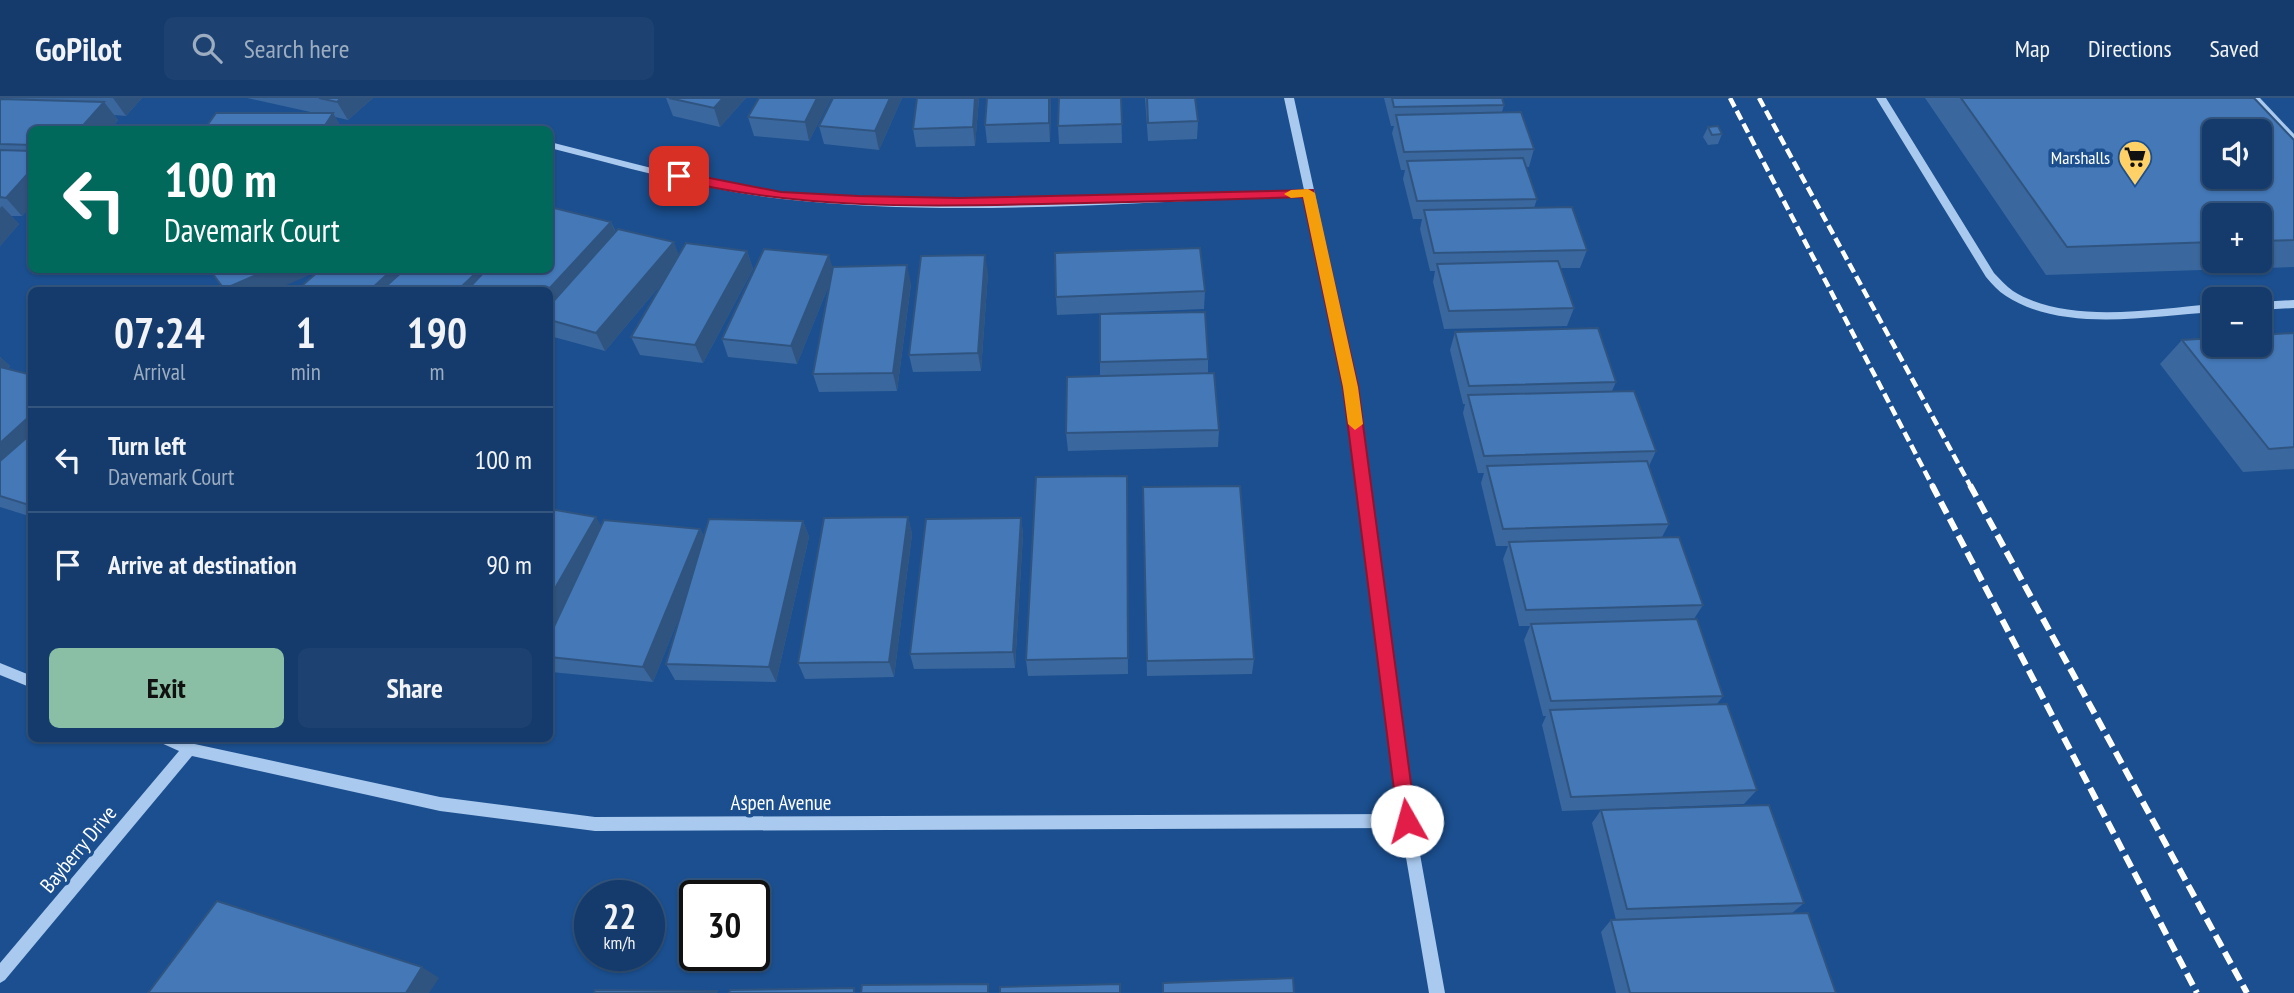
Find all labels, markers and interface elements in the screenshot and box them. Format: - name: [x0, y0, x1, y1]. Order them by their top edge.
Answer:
- search box: [164, 17, 654, 80]
- text: GoPilot: [35, 27, 122, 70]
- icon: search: [188, 29, 226, 67]
- text: Search here: [244, 32, 349, 65]
- text: Map: [2015, 33, 2050, 64]
- text: Directions: [2088, 33, 2172, 64]
- text: Saved: [2210, 33, 2259, 64]
- map controls: [2202, 119, 2272, 357]
- button: sound: [2202, 119, 2272, 189]
- supermarket icon: Marshalls: [2116, 138, 2154, 187]
- pin: [649, 146, 709, 206]
- place label: Marshalls: [2051, 146, 2110, 169]
- text: 100 m: [164, 147, 277, 211]
- icon: left: [49, 154, 140, 245]
- icon: arrive: [660, 157, 698, 195]
- button: +: [2202, 203, 2272, 273]
- text: Davemark Court: [164, 209, 340, 251]
- button: −: [2202, 287, 2272, 357]
- text: 07:24: [114, 305, 205, 360]
- text: 1: [296, 305, 316, 360]
- text: 190: [407, 305, 467, 360]
- text: Arrival: [133, 357, 185, 386]
- text: min: [291, 357, 321, 386]
- text: m: [429, 357, 444, 386]
- text: Turn left: [108, 429, 186, 462]
- icon: left: [49, 441, 87, 479]
- text: 100 m: [474, 443, 532, 476]
- text: Davemark Court: [108, 462, 234, 491]
- icon: arrive: [49, 546, 87, 584]
- text: Arrive at destination: [108, 548, 297, 581]
- text: 90 m: [486, 548, 532, 581]
- button: Exit: [49, 648, 284, 728]
- button: Share: [298, 648, 532, 728]
- position arrow: [1370, 784, 1444, 858]
- street label: Aspen Avenue: [730, 789, 832, 816]
- street label: Bayberry Drive: [34, 800, 122, 898]
- speed limit sign: 30: [679, 880, 770, 971]
- text: 22: [603, 893, 636, 939]
- text: km/h: [604, 931, 635, 954]

